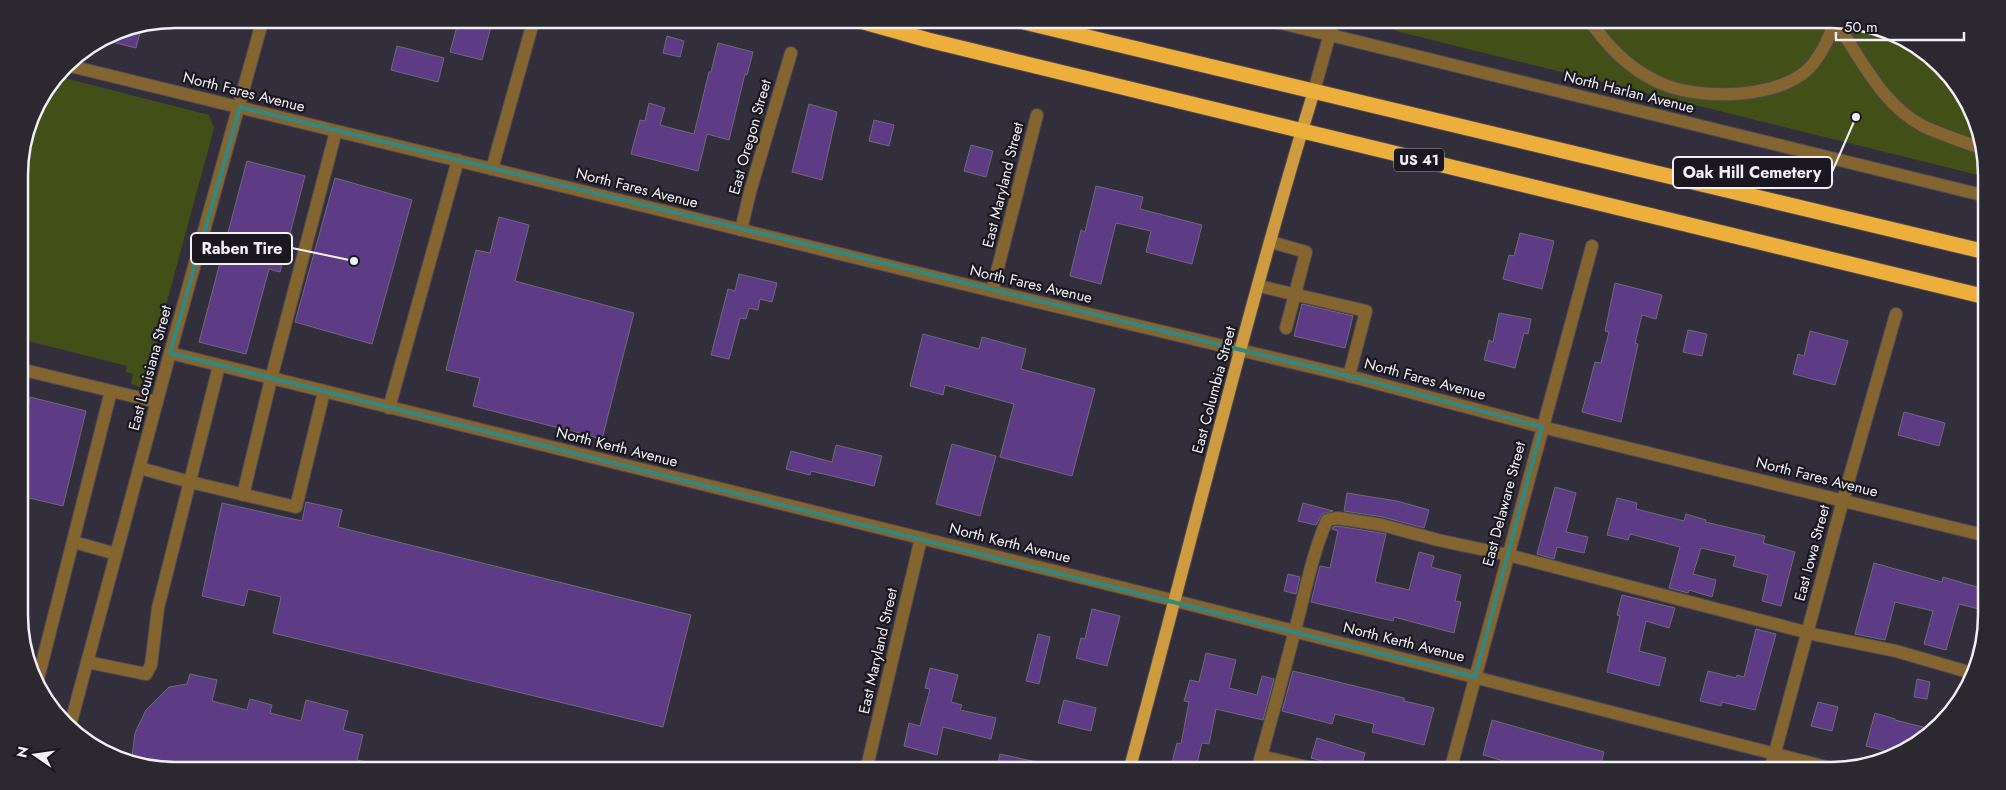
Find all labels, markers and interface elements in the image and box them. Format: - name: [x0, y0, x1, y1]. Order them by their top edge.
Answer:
- scale bar: [1836, 10, 1964, 42]
- text: 50 m: [1844, 16, 1878, 38]
- street label: North Harlan Avenue: [1561, 65, 1697, 119]
- street label: North Fares Avenue: [181, 66, 308, 118]
- street label: East Oregon Street: [723, 76, 777, 197]
- street label: East Maryland Street: [977, 120, 1029, 250]
- road number: US 41: [1394, 148, 1444, 172]
- callout: Oak Hill Cemetery: [1673, 157, 1832, 188]
- text: Oak Hill Cemetery: [1683, 161, 1822, 184]
- street label: North Fares Avenue: [574, 162, 701, 214]
- callout: Raben Tire: [191, 233, 292, 264]
- text: Raben Tire: [202, 237, 282, 260]
- street label: North Fares Avenue: [968, 259, 1095, 309]
- street label: East Louisiana Street: [123, 303, 177, 433]
- street label: East Columbia Street: [1186, 323, 1242, 456]
- street label: North Fares Avenue: [1362, 352, 1489, 406]
- street label: North Kerth Avenue: [554, 421, 680, 473]
- street label: East Delaware Street: [1477, 439, 1531, 569]
- street label: North Fares Avenue: [1754, 451, 1881, 503]
- street label: East Iowa Street: [1789, 502, 1836, 604]
- street label: North Kerth Avenue: [947, 517, 1073, 569]
- street label: East Maryland Street: [853, 586, 903, 716]
- street label: North Kerth Avenue: [1341, 616, 1467, 668]
- north arrow: [10, 730, 60, 780]
- text: N: [11, 744, 33, 760]

